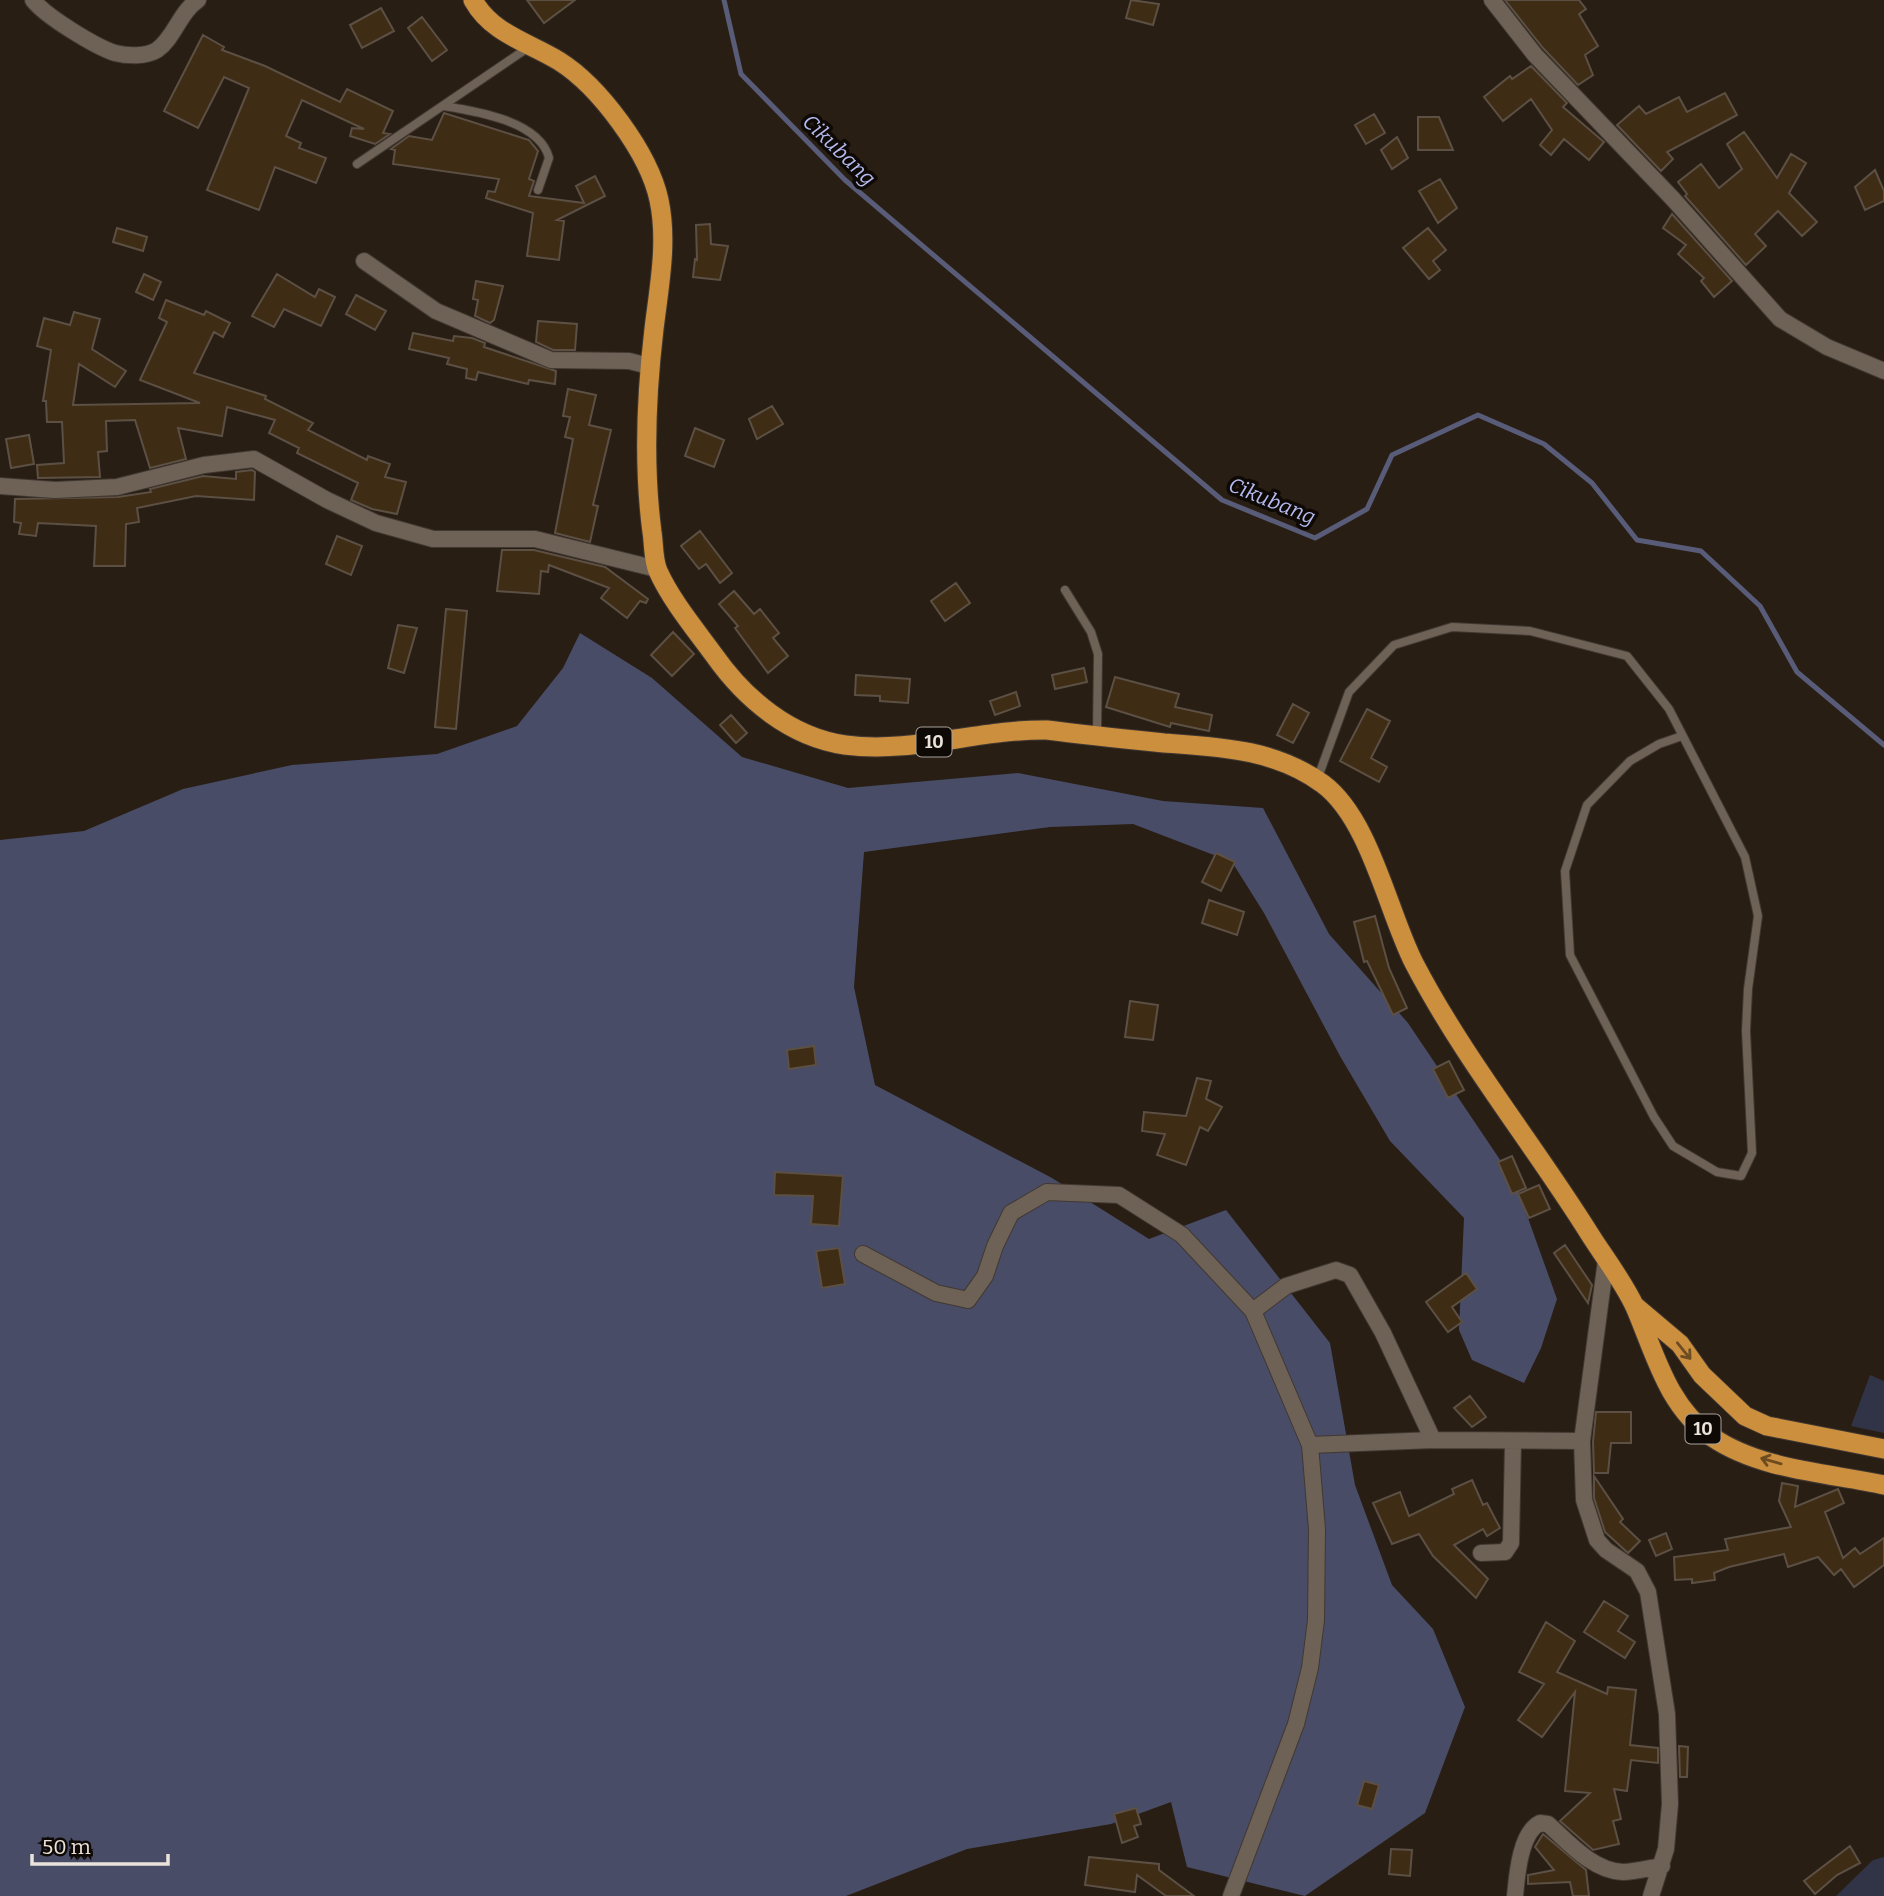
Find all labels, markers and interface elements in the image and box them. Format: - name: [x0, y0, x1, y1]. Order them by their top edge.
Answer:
- water label: Cikubang: [797, 109, 881, 191]
- water label: Cikubang: [1225, 472, 1319, 530]
- road number: 10: [916, 728, 951, 756]
- one-way arrow: [1676, 1342, 1692, 1360]
- road number: 10: [1686, 1414, 1720, 1444]
- one-way arrow: [1760, 1453, 1782, 1466]
- scale bar: [32, 1822, 168, 1866]
- text: 50 m: [42, 1834, 91, 1860]

